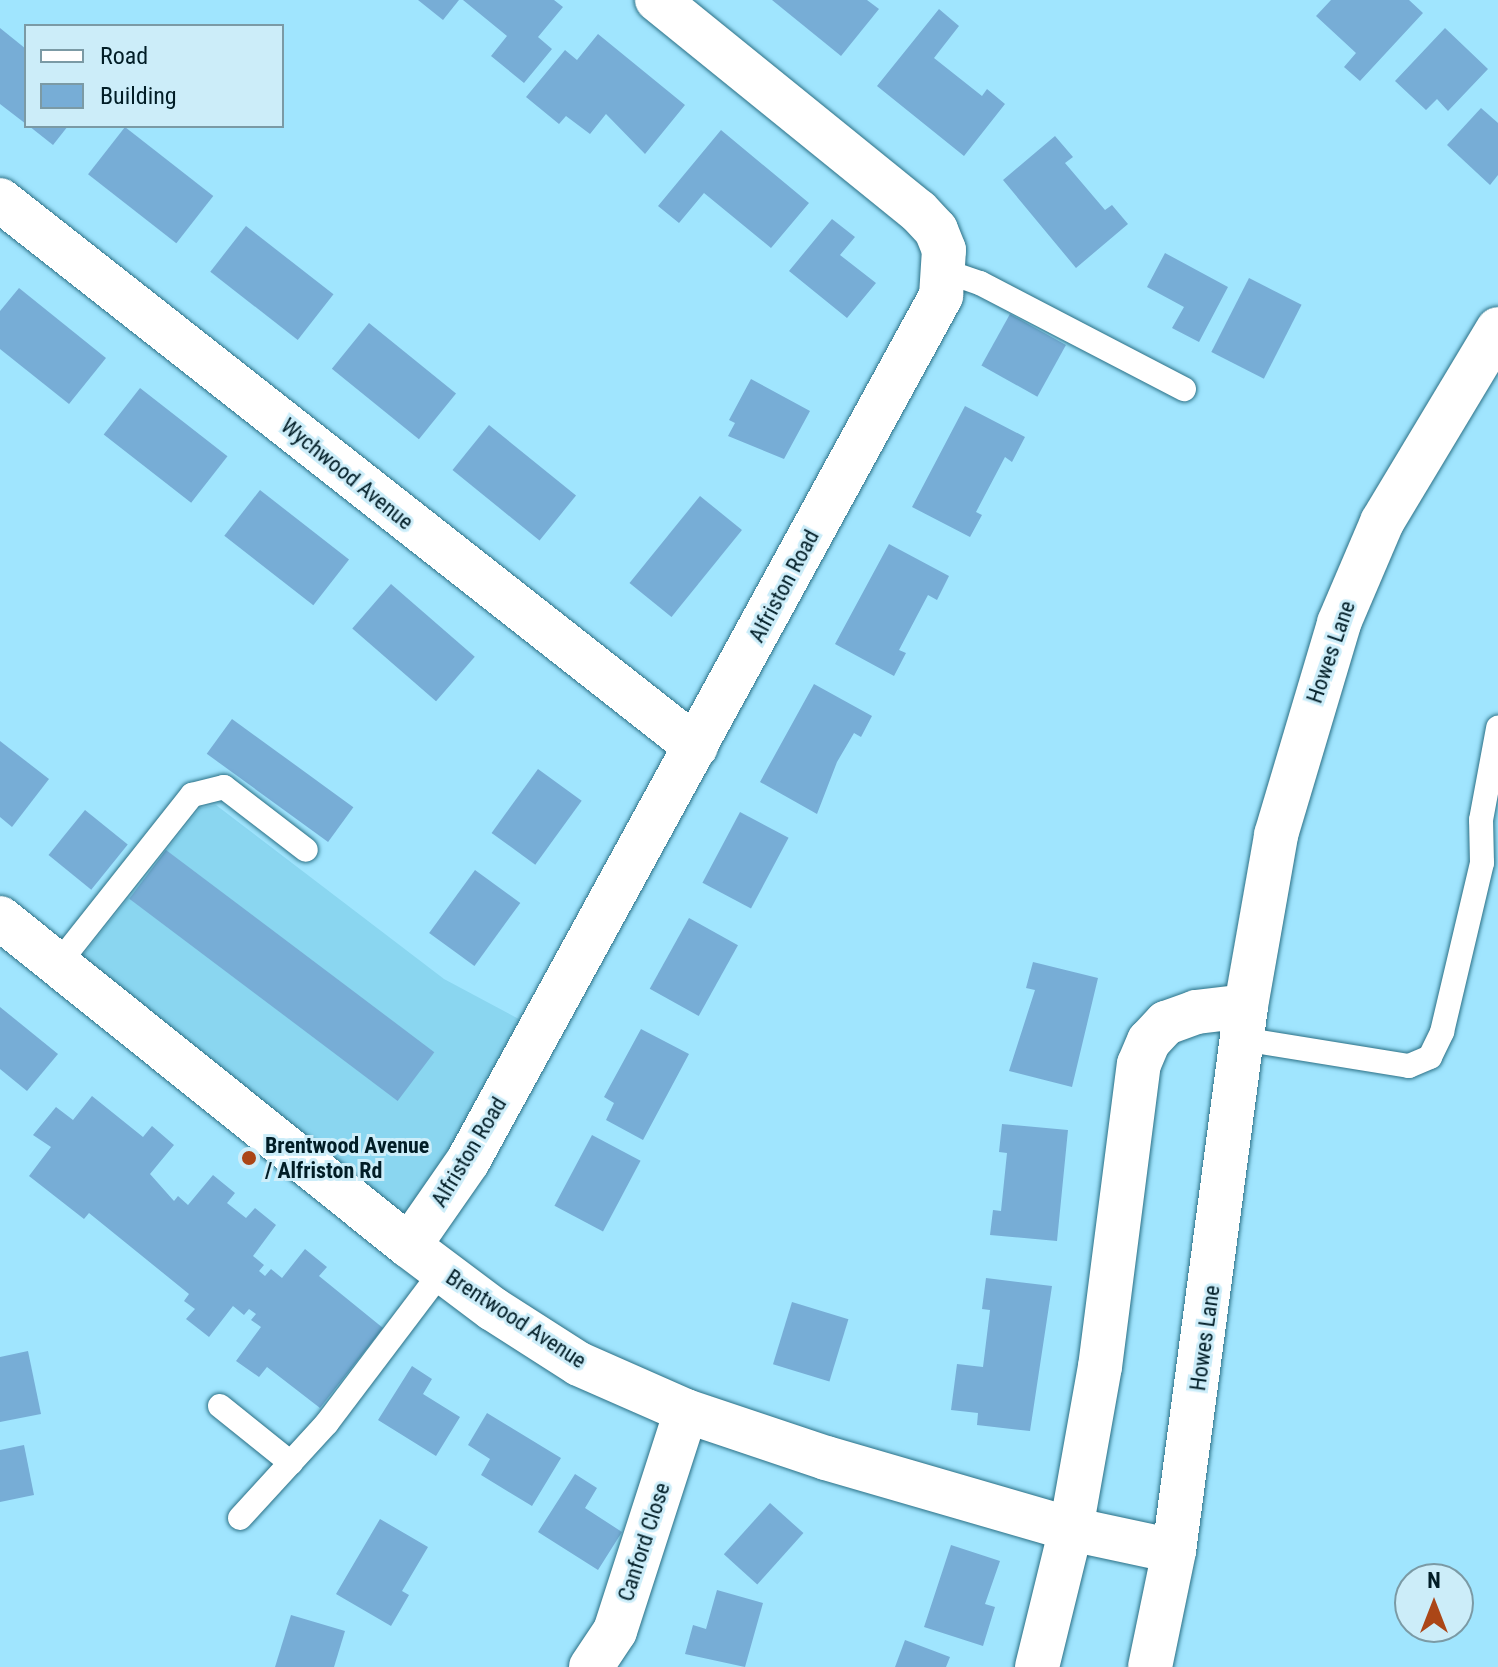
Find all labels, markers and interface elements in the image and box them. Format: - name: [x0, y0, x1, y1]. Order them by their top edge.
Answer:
- legend: [24, 24, 284, 128]
- text: Road: [100, 42, 148, 70]
- text: Building: [100, 82, 177, 110]
- street label: Wychwood Avenue: [276, 413, 418, 535]
- street label: Alfriston Road: [743, 525, 825, 647]
- street label: Howes Lane: [1301, 597, 1361, 707]
- street label: Alfriston Road: [426, 1092, 512, 1212]
- place label: Brentwood Avenue / Alfriston Rd: [265, 1132, 429, 1184]
- marker: Brentwood Avenue / Alfriston Rd: [240, 1149, 258, 1167]
- street label: Brentwood Avenue: [441, 1264, 591, 1374]
- street label: Howes Lane: [1185, 1284, 1225, 1392]
- street label: Canford Close: [612, 1479, 676, 1605]
- north arrow: [1394, 1563, 1474, 1643]
- text: N: [1427, 1568, 1441, 1593]

